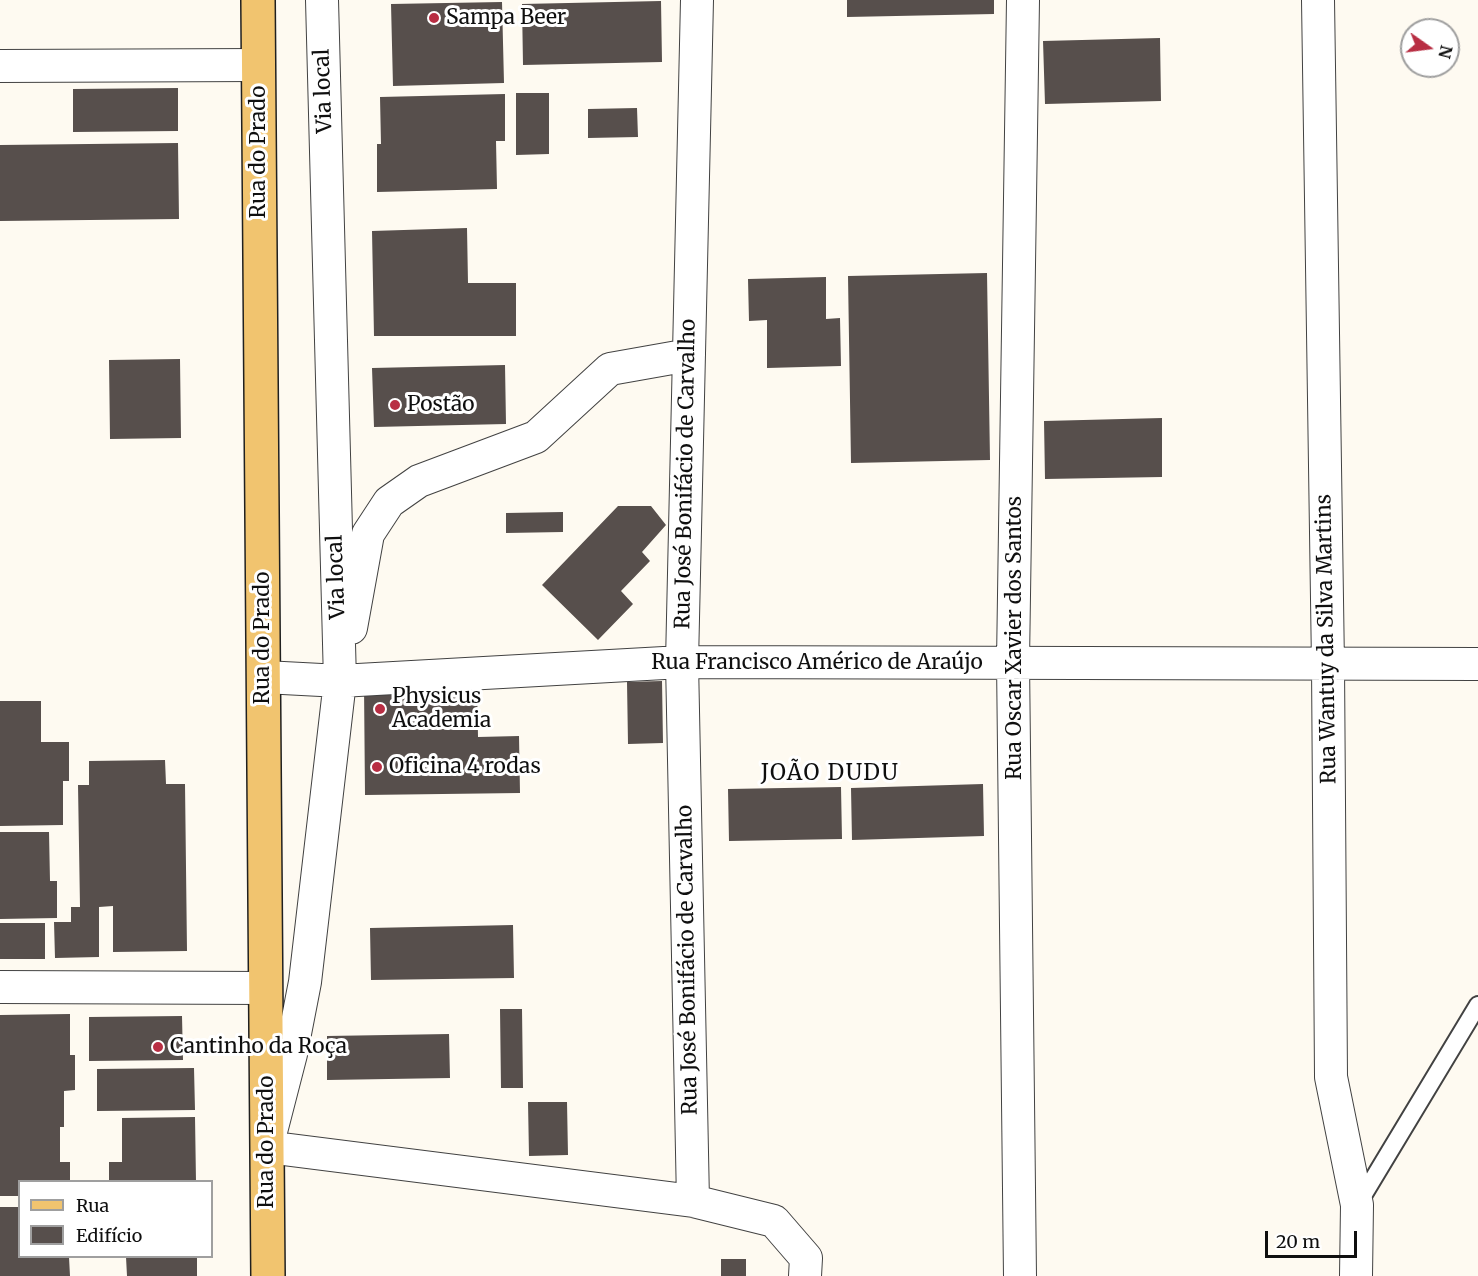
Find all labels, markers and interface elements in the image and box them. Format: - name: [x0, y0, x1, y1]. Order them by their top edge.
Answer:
- place label: Sampa Beer: [446, 5, 566, 31]
- marker: Sampa Beer: [427, 11, 441, 25]
- north arrow: [1400, 18, 1460, 78]
- text: N: [1434, 43, 1457, 60]
- street label: Via local: [310, 48, 338, 134]
- street label: Rua do Prado: [246, 86, 272, 218]
- street label: Rua José Bonifácio de Carvalho: [671, 319, 701, 629]
- place label: Postão: [407, 392, 475, 418]
- marker: Postão: [388, 398, 402, 412]
- street label: Rua Wantuy da Silva Martins: [1312, 494, 1342, 784]
- street label: Rua Oscar Xavier dos Santos: [1002, 496, 1028, 780]
- street label: Via local: [323, 534, 351, 620]
- street label: Rua do Prado: [250, 572, 276, 704]
- street label: Rua Francisco Américo de Araújo: [651, 650, 983, 676]
- place label: Physicus Academia: [392, 684, 491, 734]
- marker: Physicus Academia: [373, 702, 387, 716]
- place label: Oficina 4 rodas: [389, 754, 541, 780]
- marker: Oficina 4 rodas: [370, 760, 384, 774]
- district label: JOÃO DUDU: [761, 761, 899, 787]
- street label: Rua José Bonifácio de Carvalho: [673, 805, 703, 1115]
- place label: Cantinho da Roça: [170, 1034, 347, 1060]
- marker: Cantinho da Roça: [151, 1040, 165, 1054]
- street label: Rua do Prado: [254, 1076, 280, 1208]
- legend: [18, 1180, 213, 1258]
- text: Rua: [76, 1194, 109, 1217]
- scale bar: [1268, 1219, 1360, 1257]
- text: Edifício: [76, 1224, 142, 1247]
- text: 20 m: [1276, 1230, 1320, 1253]

